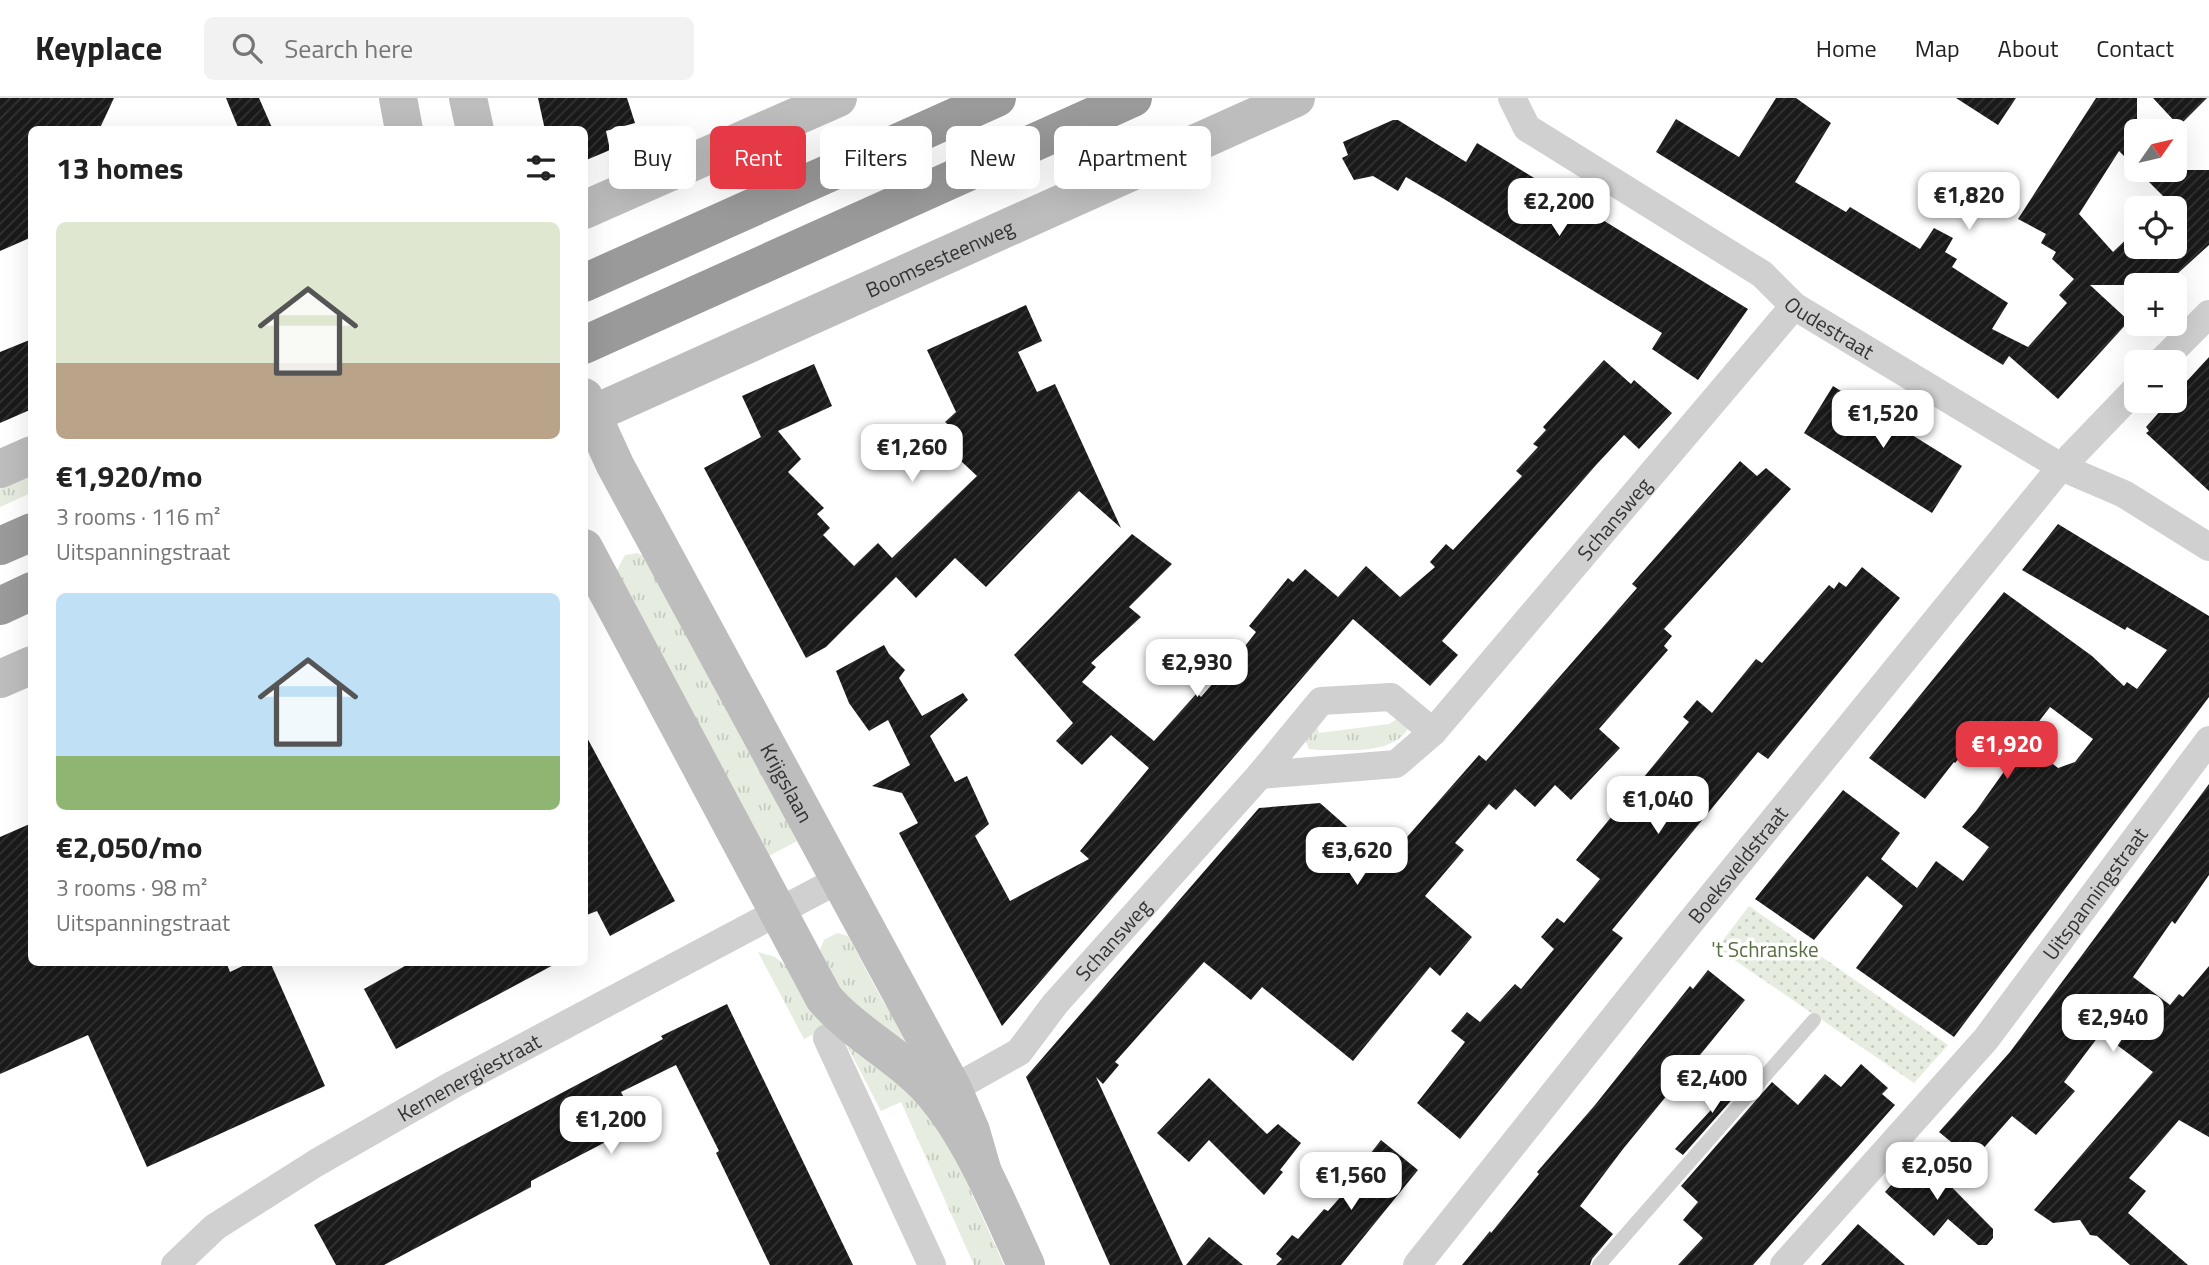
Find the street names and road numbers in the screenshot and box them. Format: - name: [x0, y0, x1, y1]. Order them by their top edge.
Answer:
- street label: Boomsesteenweg: [860, 211, 1019, 305]
- street label: Oudestraat: [1777, 289, 1881, 367]
- street label: Schansweg: [1569, 470, 1659, 567]
- street label: Krijgslaan: [752, 737, 822, 828]
- street label: Boeksveldstraat: [1680, 798, 1796, 930]
- street label: Uitspanningstraat: [2034, 819, 2155, 966]
- street label: Schansweg: [1067, 891, 1158, 988]
- street label: Kernenergiestraat: [391, 1025, 547, 1129]

